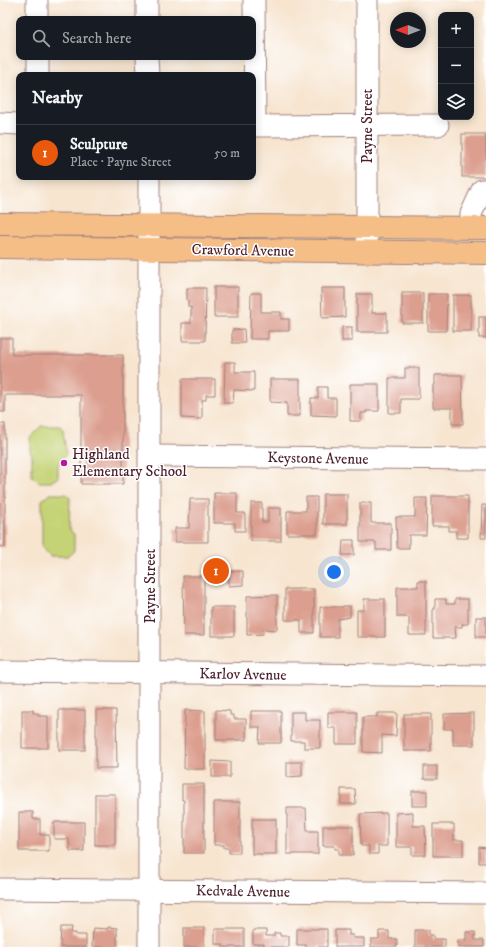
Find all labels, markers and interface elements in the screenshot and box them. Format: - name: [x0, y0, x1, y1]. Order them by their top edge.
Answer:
- north arrow: [390, 12, 426, 48]
- map controls: [438, 12, 474, 120]
- button: +: [438, 12, 474, 48]
- search box: [16, 16, 256, 60]
- icon: search: [30, 27, 52, 49]
- text: Search here: [62, 29, 131, 48]
- button: −: [438, 48, 474, 84]
- button: layers: [438, 84, 474, 120]
- text: Nearby: [32, 87, 82, 109]
- street label: Payne Street: [358, 88, 377, 163]
- text: Sculpture: [70, 135, 127, 154]
- text: 1: [43, 145, 47, 161]
- text: 50 m: [214, 145, 240, 161]
- text: Place · Payne Street: [70, 154, 171, 170]
- street label: Crawford Avenue: [191, 240, 295, 261]
- place label: Highland Elementary School: [72, 445, 187, 481]
- street label: Keystone Avenue: [267, 448, 369, 469]
- marker: Highland Elementary School: [59, 458, 69, 468]
- street label: Payne Street: [141, 548, 160, 623]
- pin: 1: [203, 556, 229, 586]
- your location: [324, 562, 344, 582]
- street label: Karlov Avenue: [199, 664, 287, 685]
- street label: Kedvale Avenue: [196, 881, 290, 902]

